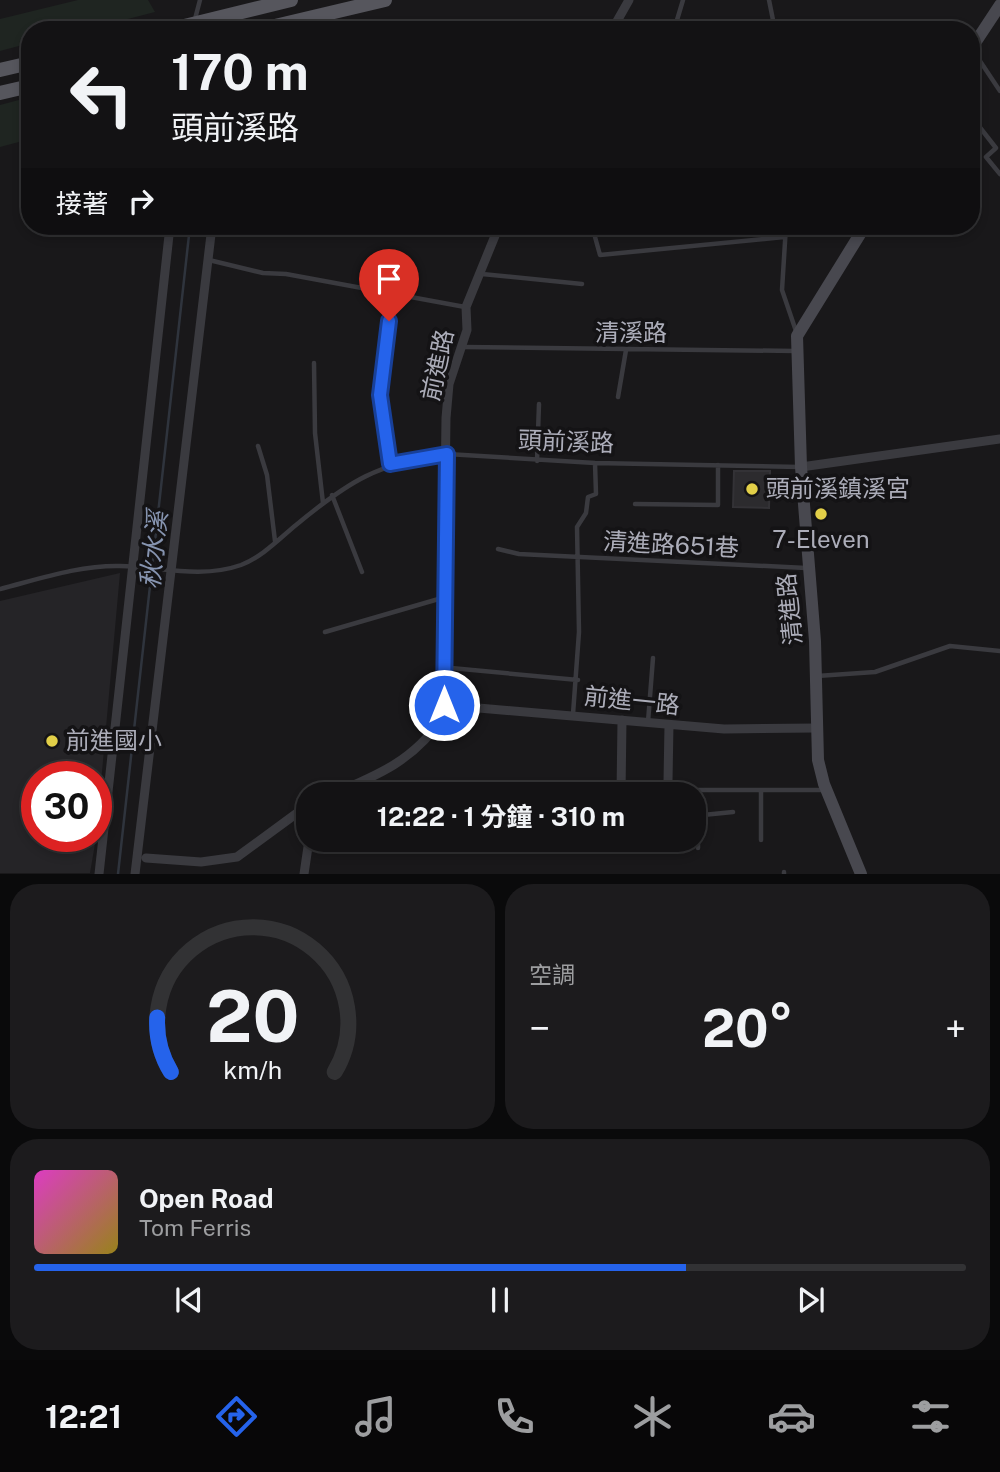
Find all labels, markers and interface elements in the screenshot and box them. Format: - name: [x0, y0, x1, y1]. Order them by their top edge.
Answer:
- text: 170 m: [171, 43, 309, 101]
- icon: left: [56, 49, 147, 140]
- text: 頭前溪路: [171, 109, 299, 146]
- icon: right: [122, 182, 160, 220]
- text: 接著: [56, 188, 108, 219]
- pin: [359, 249, 419, 321]
- icon: arrive: [370, 260, 408, 298]
- street label: 清溪路: [595, 318, 667, 346]
- street label: 前進路: [416, 327, 458, 403]
- street label: 頭前溪路: [518, 425, 614, 457]
- place label: 頭前溪鎮溪宮: [766, 474, 910, 502]
- marker: 頭前溪鎮溪宮: [744, 481, 760, 497]
- water label: 秋水溪: [134, 506, 173, 590]
- marker: 7-Eleven: [813, 506, 829, 522]
- place label: 7-Eleven: [772, 525, 870, 553]
- street label: 清進路651巷: [602, 526, 740, 562]
- street label: 清進路: [771, 572, 807, 646]
- position arrow: [407, 668, 481, 742]
- street label: 前進一路: [583, 681, 681, 719]
- place label: 前進國小: [66, 726, 162, 754]
- marker: 前進國小: [44, 733, 60, 749]
- speed limit sign: 30: [21, 761, 112, 852]
- text: 12:22 · 1 分鐘 · 310 m: [377, 801, 625, 832]
- text: 空調: [529, 961, 575, 988]
- text: 20: [206, 974, 299, 1059]
- text: 20°: [702, 998, 793, 1059]
- text: −: [529, 1006, 550, 1051]
- text: +: [945, 1006, 966, 1051]
- text: km/h: [223, 1055, 282, 1085]
- text: Open Road: [139, 1183, 274, 1214]
- text: Tom Ferris: [139, 1214, 251, 1241]
- icon: previous: [170, 1281, 208, 1319]
- icon: pause: [481, 1281, 519, 1319]
- icon: next: [792, 1281, 830, 1319]
- icon: directions: [212, 1392, 261, 1441]
- icon: music: [351, 1392, 400, 1441]
- icon: phone: [490, 1392, 539, 1441]
- icon: climate: [628, 1392, 677, 1441]
- icon: car: [767, 1392, 816, 1441]
- icon: filters: [906, 1392, 955, 1441]
- text: 12:21: [45, 1398, 122, 1435]

